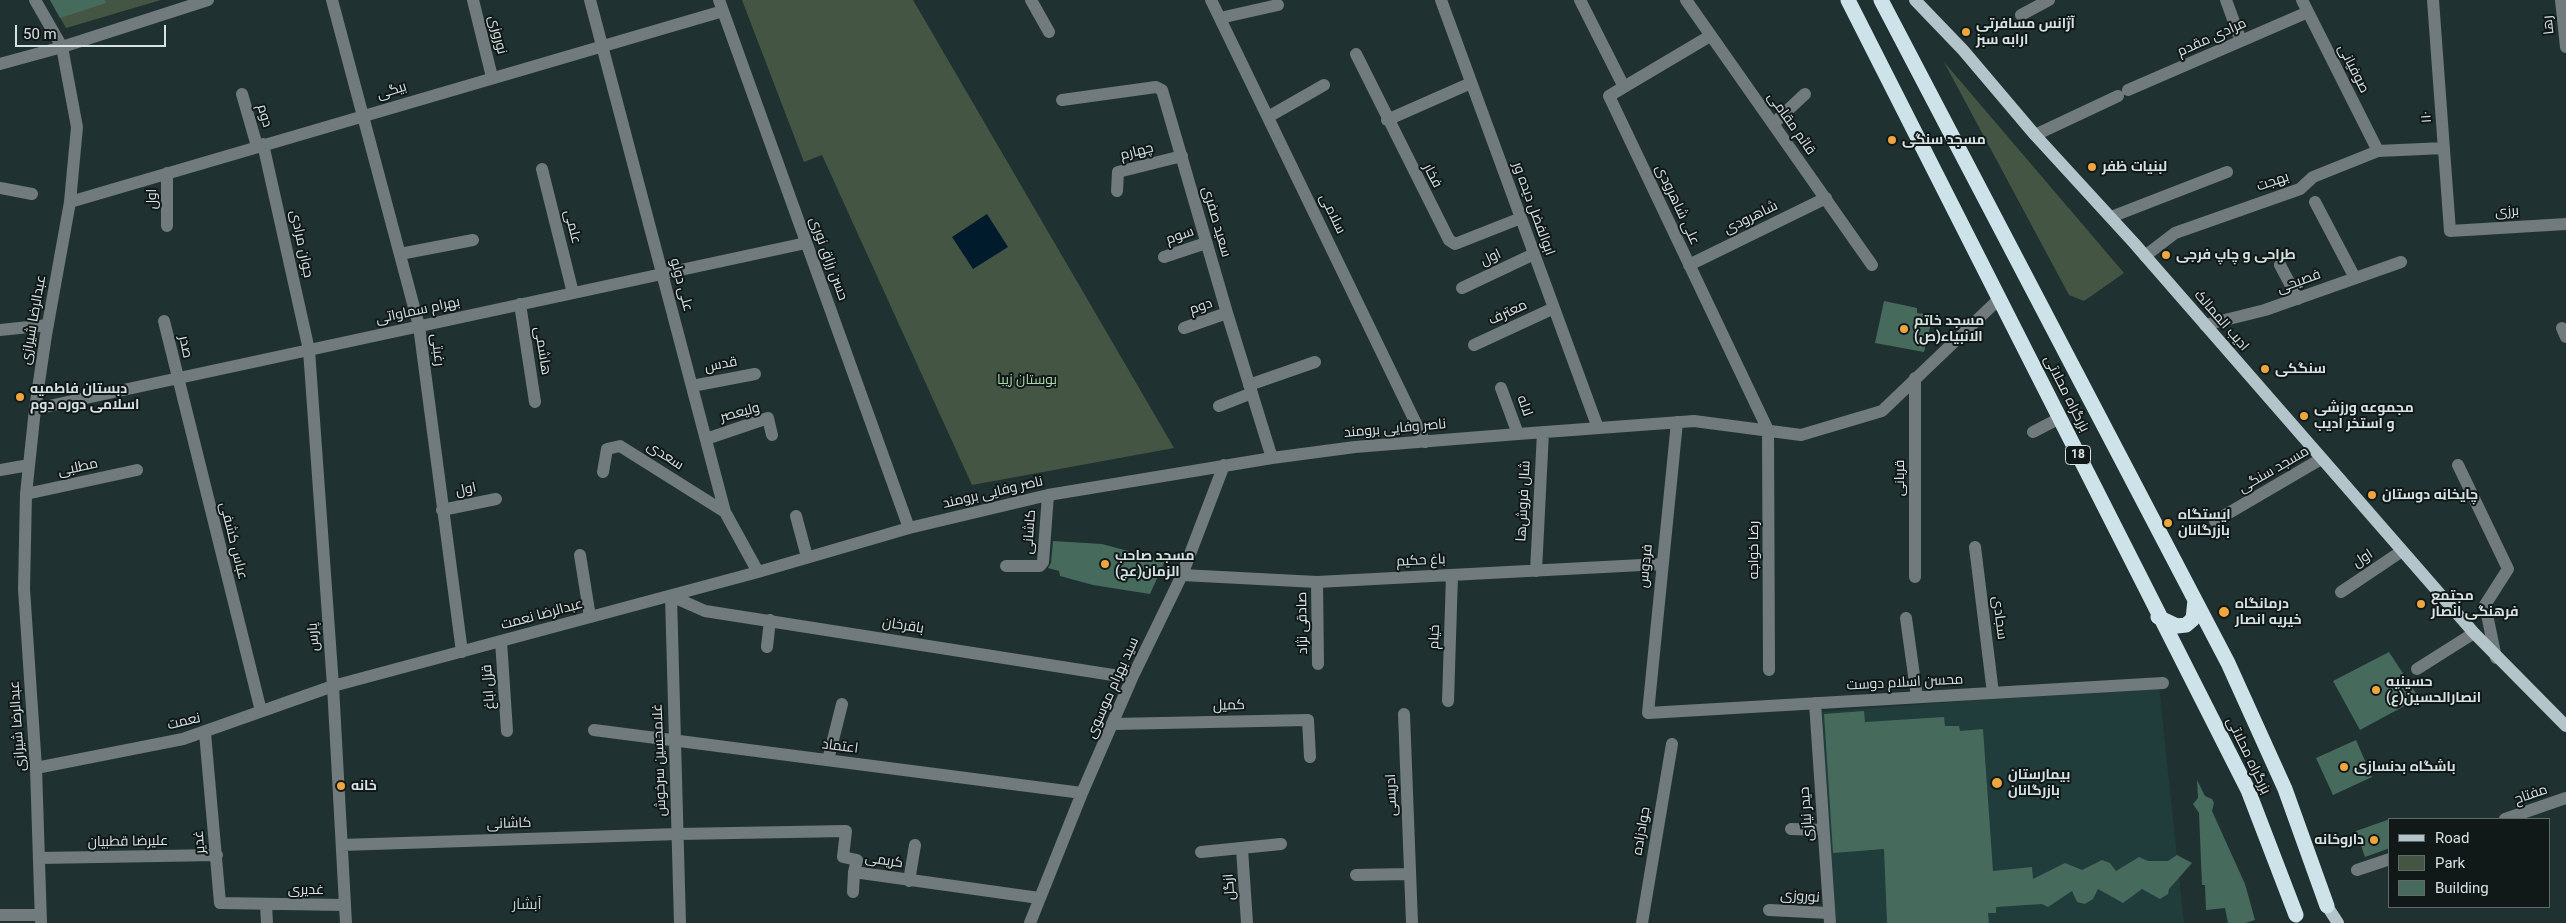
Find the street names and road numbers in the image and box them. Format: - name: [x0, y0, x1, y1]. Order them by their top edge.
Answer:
- street label: نوروزی: [484, 14, 510, 56]
- street label: مرادی مقدم: [2175, 15, 2249, 61]
- street label: رها: [2540, 15, 2558, 35]
- street label: صوفیانی: [2334, 42, 2372, 96]
- street label: بیگی: [375, 79, 409, 103]
- street label: قائم مقامی: [1763, 89, 1819, 159]
- street label: دوم: [253, 103, 275, 129]
- street label: ۱۱۰: [2418, 110, 2436, 124]
- street label: چهارم: [1119, 140, 1155, 164]
- street label: ابوالفضل دیده ور: [1508, 160, 1558, 258]
- street label: فخار: [1419, 161, 1445, 191]
- street label: علی شاهرودی: [1651, 162, 1703, 248]
- street label: بهجت: [2255, 169, 2291, 195]
- street label: سعید صفری: [1198, 185, 1234, 259]
- street label: اول: [144, 189, 160, 209]
- street label: سلامی: [1315, 191, 1349, 237]
- street label: شاهرودی: [1721, 198, 1781, 238]
- street label: برزی: [2494, 203, 2520, 221]
- street label: علمی: [560, 208, 584, 246]
- street label: جوان مرادی: [286, 209, 316, 279]
- street label: حسن رزاق نوری: [805, 215, 851, 303]
- street label: سوم: [1164, 223, 1196, 249]
- street label: اول: [1478, 246, 1504, 270]
- street label: علی دولو: [666, 256, 696, 314]
- street label: فصیحی: [2275, 266, 2323, 298]
- street label: عبدالرضا شیرازی: [18, 274, 50, 366]
- street label: ادیب الممالک: [2190, 287, 2252, 355]
- street label: بهرام سماواتی: [374, 294, 462, 328]
- street label: دوم: [1187, 295, 1215, 319]
- street label: معترف: [1486, 297, 1530, 329]
- street label: هاشمی: [530, 326, 554, 376]
- street label: رغبتی: [427, 333, 447, 367]
- street label: صدر: [174, 334, 196, 360]
- street label: بزرگراه محلاتی: [2040, 353, 2092, 435]
- street label: قدس: [703, 354, 739, 376]
- street label: لاله: [1513, 393, 1535, 419]
- street label: ولیعصر: [718, 400, 762, 426]
- street label: ناصر وفایی برومند: [1343, 416, 1447, 442]
- street label: سعدی: [643, 438, 687, 474]
- street label: مسجد سنگی: [2236, 443, 2312, 497]
- road number: 18: [2066, 446, 2090, 464]
- street label: مطلبی: [57, 456, 99, 480]
- street label: شال فروش‌ها: [1513, 460, 1535, 542]
- street label: قربانی: [1892, 460, 1908, 496]
- street label: ناصر وفایی برومند: [941, 473, 1045, 513]
- street label: اول: [454, 480, 478, 500]
- street label: عباس کشفی: [215, 501, 251, 581]
- street label: کاشانی: [1020, 509, 1040, 555]
- street label: رضا خواجه: [1746, 521, 1762, 579]
- street label: فردوس: [1635, 543, 1657, 589]
- street label: اول: [2350, 546, 2376, 572]
- street label: باغ حکیم: [1396, 551, 1446, 571]
- street label: صادقی نژاد: [1294, 592, 1312, 654]
- street label: سجادی: [1988, 595, 2010, 641]
- street label: عبدالرضا نعمت: [499, 596, 585, 634]
- street label: باقرخان: [881, 614, 925, 638]
- street label: پارس: [305, 622, 323, 652]
- street label: خیام: [1426, 624, 1444, 650]
- street label: سید بهرام موسوی: [1083, 635, 1143, 741]
- street label: قزل اباغ: [479, 664, 499, 710]
- street label: محسن اسلام دوست: [1846, 672, 1964, 694]
- street label: عبدالرضا شیرازی: [6, 680, 30, 772]
- street label: کمیل: [1213, 697, 1245, 715]
- street label: غلامحسین سرخوش: [650, 703, 670, 817]
- street label: نعمت: [166, 710, 202, 734]
- street label: بزرگراه محلاتی: [2222, 715, 2274, 797]
- street label: اعتماد: [821, 736, 859, 758]
- street label: ادریسی: [1383, 774, 1401, 816]
- street label: مفتاح: [2512, 781, 2550, 809]
- street label: حیدر نیازی: [1797, 786, 1817, 842]
- street label: جوادزاده: [1629, 806, 1655, 856]
- street label: کاشانی: [486, 815, 532, 833]
- street label: غدیر: [191, 829, 209, 855]
- street label: علیرضا قطبیان: [88, 833, 168, 851]
- street label: کریمی: [864, 850, 904, 872]
- street label: ازگل: [1221, 873, 1239, 901]
- street label: غدیری: [288, 882, 324, 898]
- street label: نوروزی: [1780, 887, 1820, 907]

